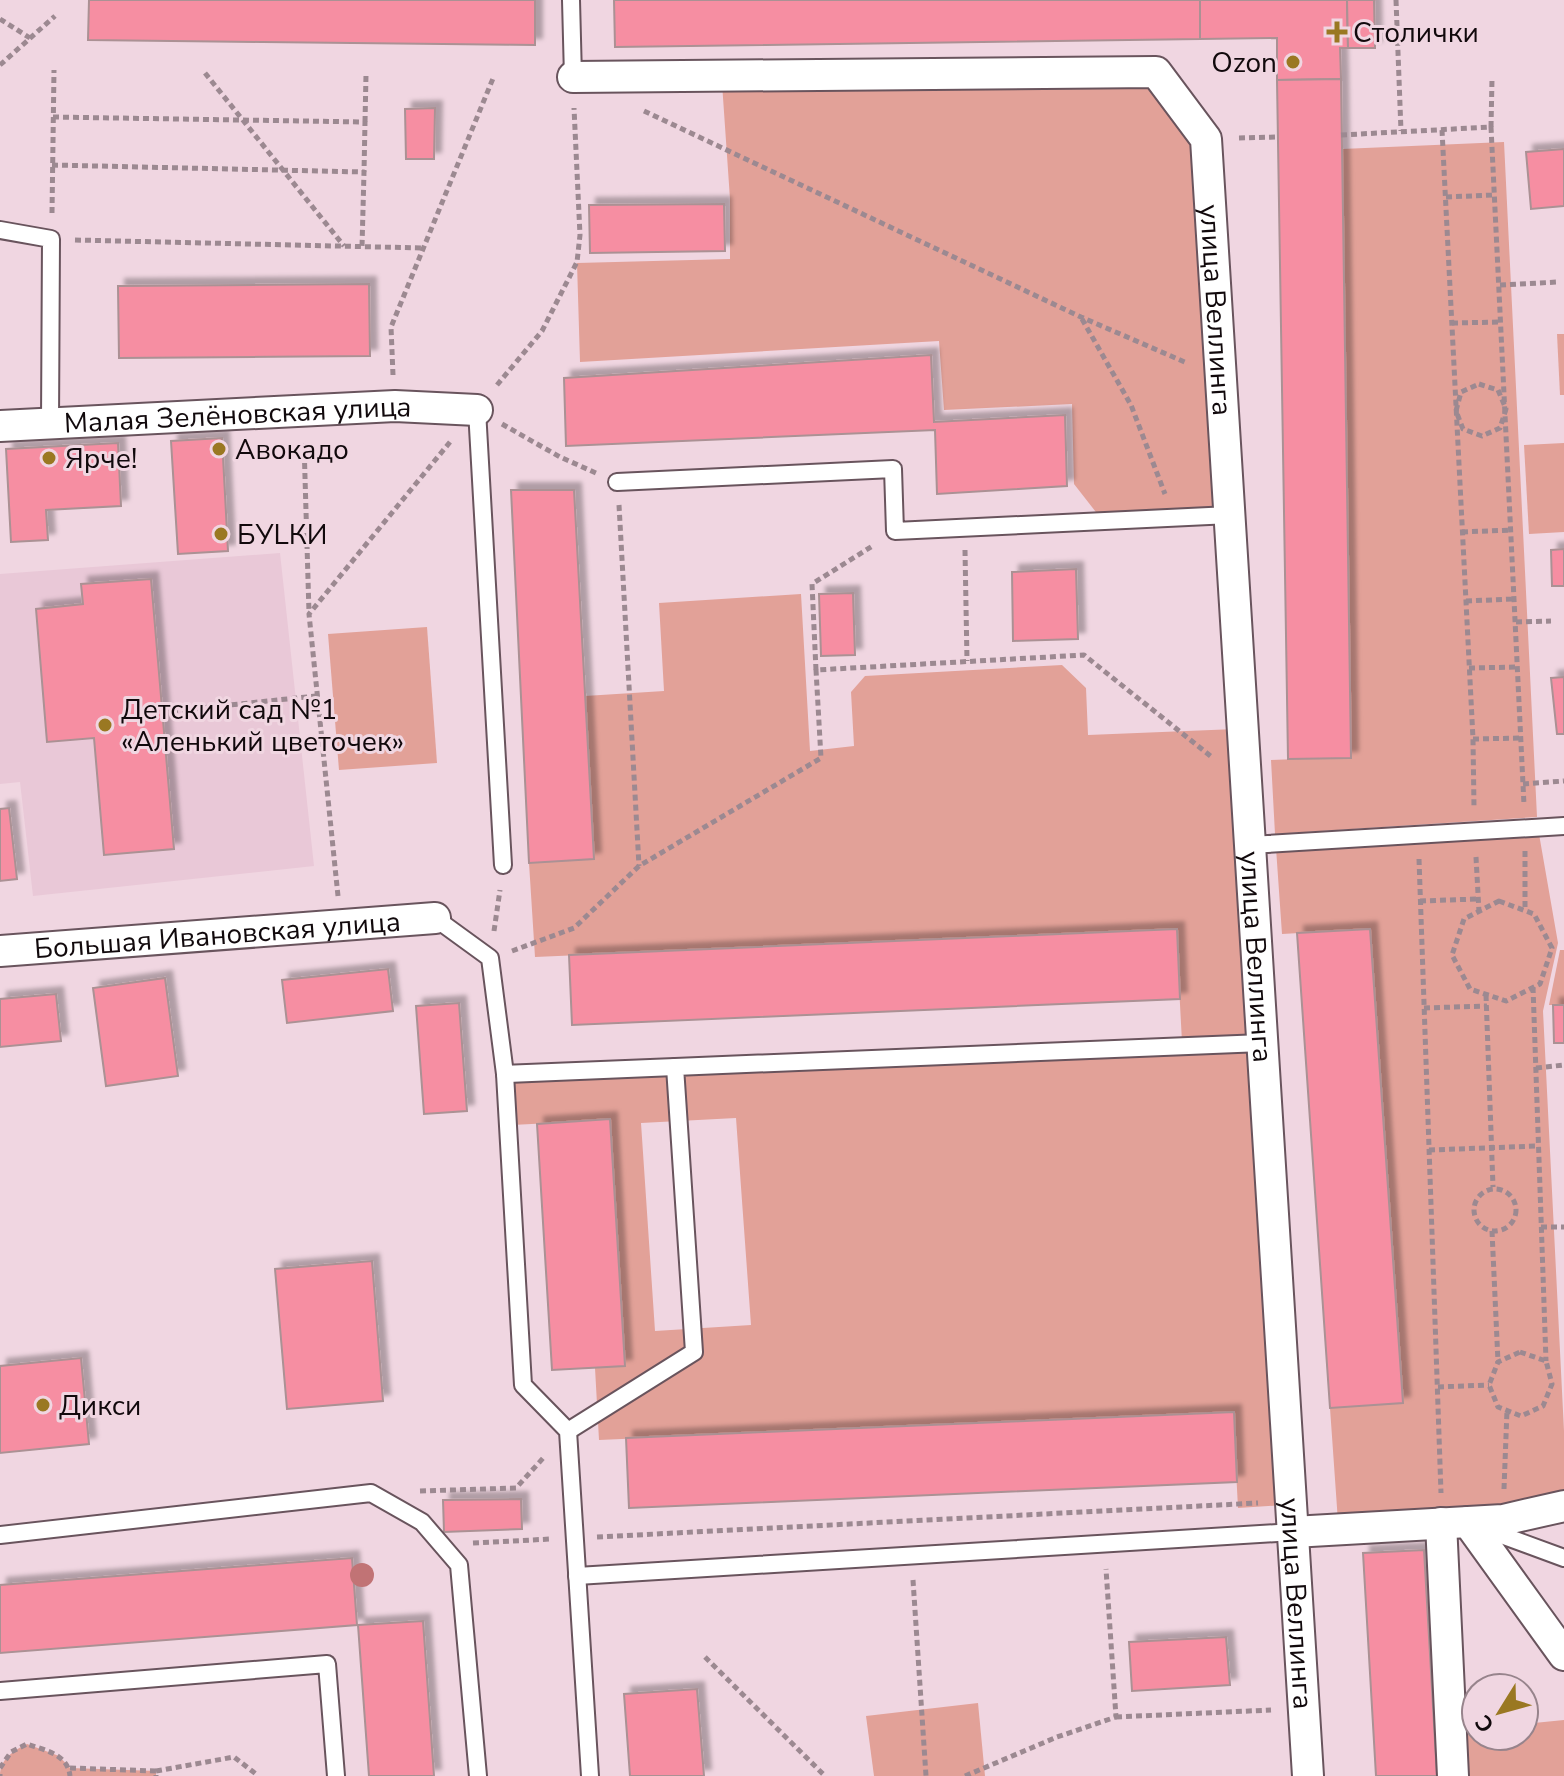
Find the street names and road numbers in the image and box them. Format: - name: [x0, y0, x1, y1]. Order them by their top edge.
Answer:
- street label: улица Веллинга: [1190, 203, 1241, 417]
- street label: Малая Зелёновская улица: [63, 388, 412, 443]
- street label: улица Веллинга: [1230, 850, 1282, 1064]
- street label: Большая Ивановская улица: [33, 903, 402, 968]
- street label: улица Веллинга: [1271, 1497, 1322, 1710]

